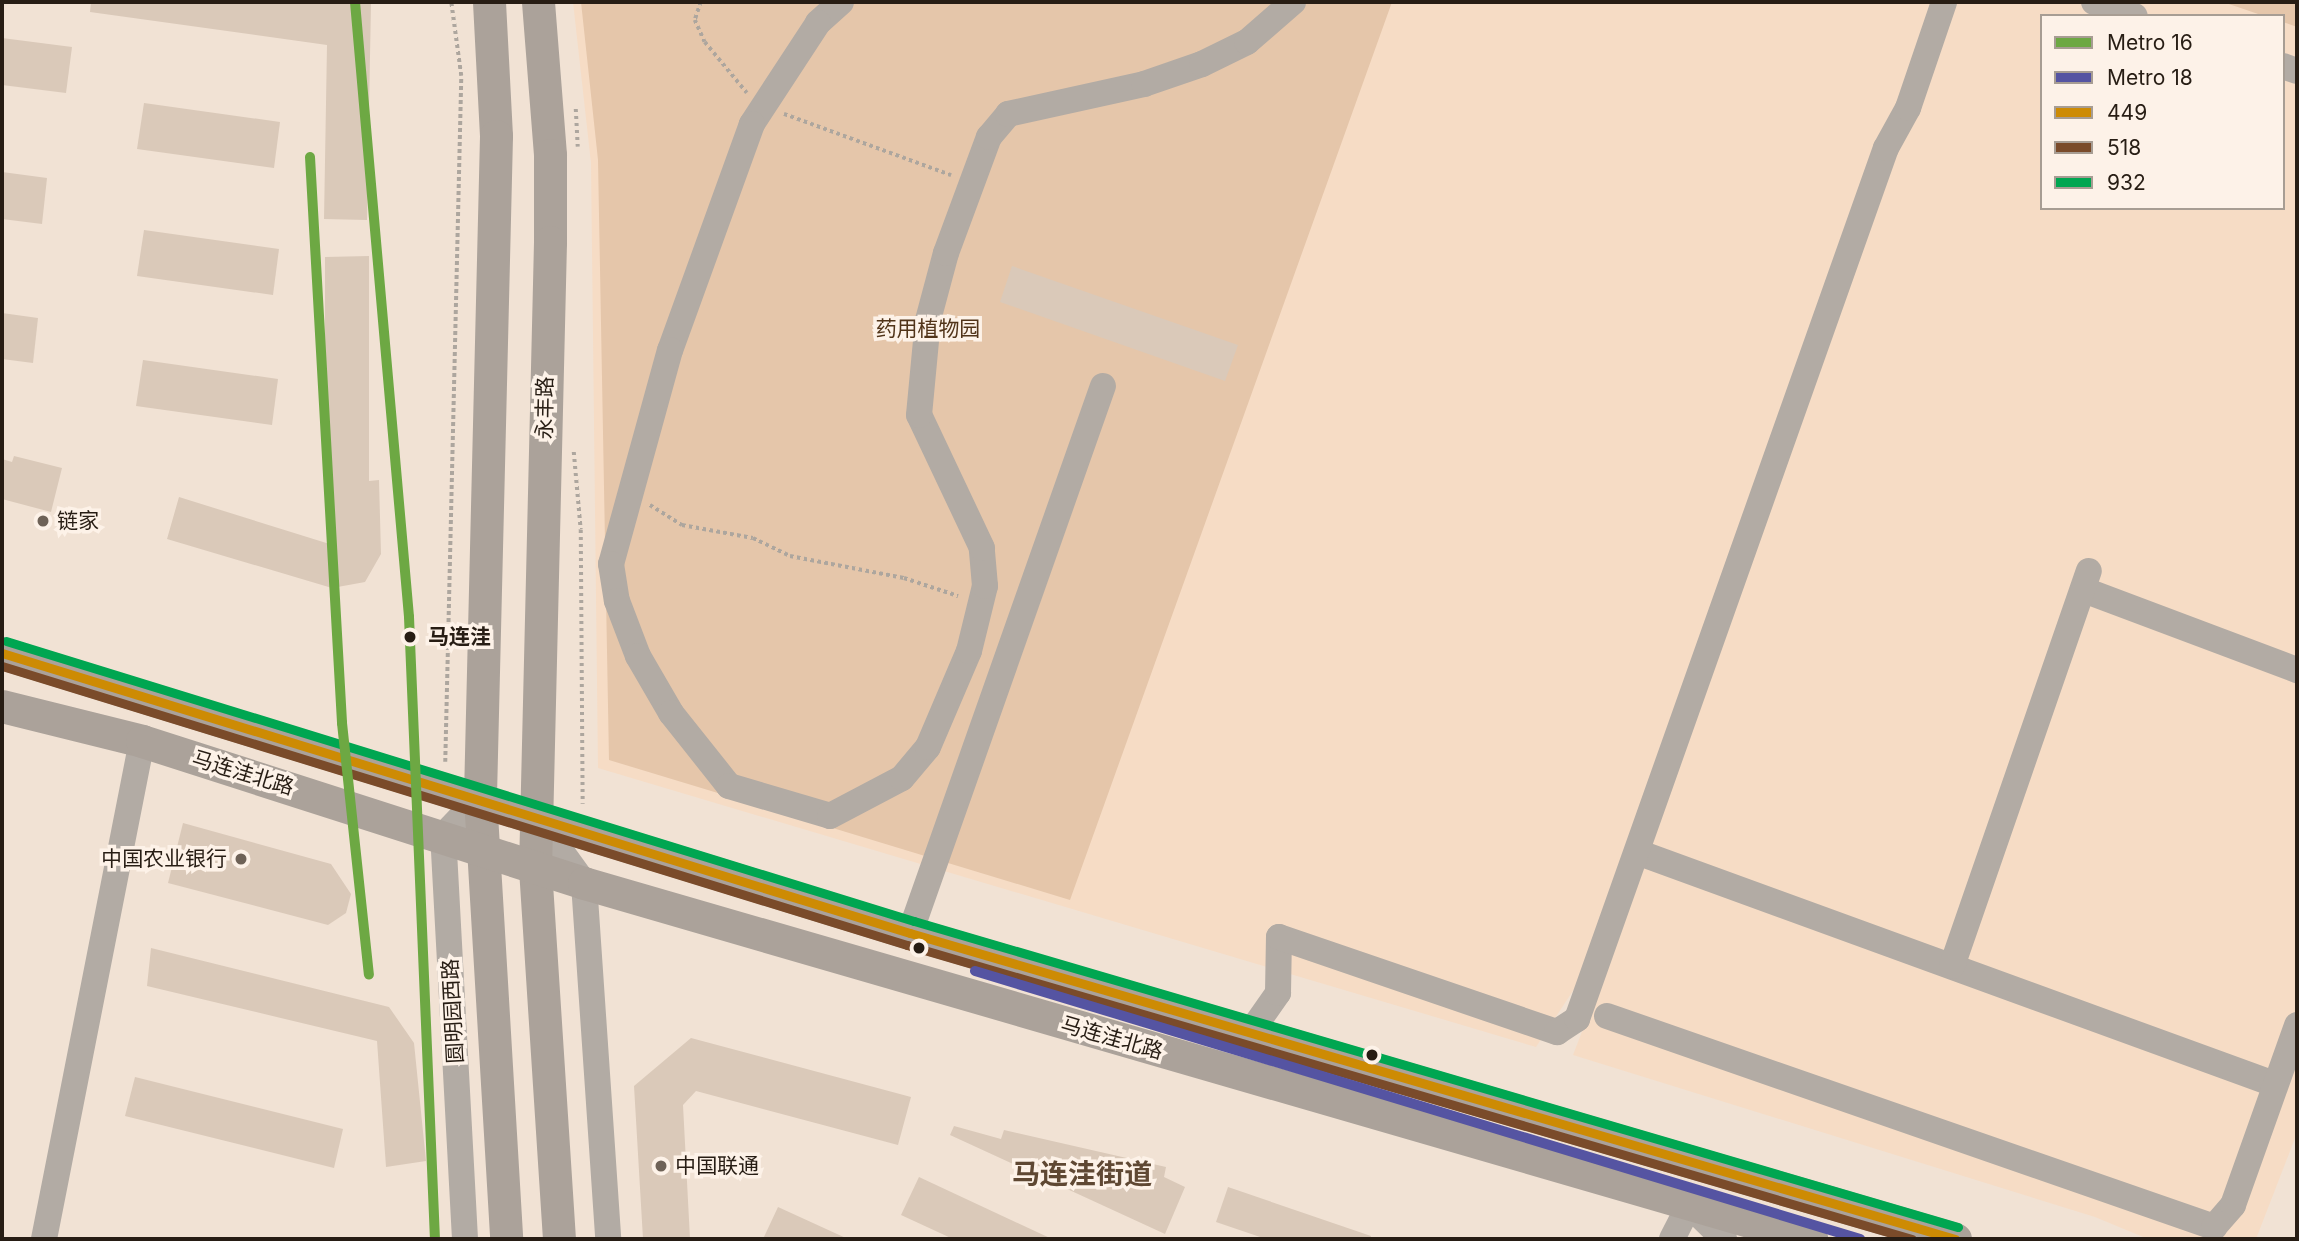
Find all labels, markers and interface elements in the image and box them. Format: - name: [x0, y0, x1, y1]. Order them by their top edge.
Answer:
- legend: [2040, 14, 2285, 210]
- text: Metro 16: [2107, 30, 2193, 55]
- text: Metro 18: [2107, 65, 2193, 90]
- text: 449: [2107, 100, 2147, 125]
- text: 518: [2107, 135, 2141, 160]
- text: 932: [2107, 170, 2146, 195]
- park label: 药用植物园: [876, 316, 980, 342]
- street label: 永丰路: [532, 376, 558, 440]
- place label: 链家: [57, 508, 99, 534]
- marker: 链家: [35, 513, 51, 529]
- place label: 马连洼: [428, 624, 491, 650]
- marker: 马连洼: [399, 626, 421, 648]
- street label: 马连洼北路: [189, 746, 297, 800]
- place label: 中国农业银行: [101, 846, 227, 872]
- marker: 中国农业银行: [233, 851, 249, 867]
- unlabelled marker: [912, 941, 926, 955]
- street label: 圆明园西路: [438, 958, 468, 1064]
- street label: 马连洼北路: [1058, 1011, 1166, 1065]
- unlabelled marker: [1365, 1048, 1379, 1062]
- place label: 中国联通: [675, 1153, 759, 1179]
- district label: 马连洼街道: [1012, 1157, 1152, 1191]
- marker: 中国联通: [653, 1158, 669, 1174]

